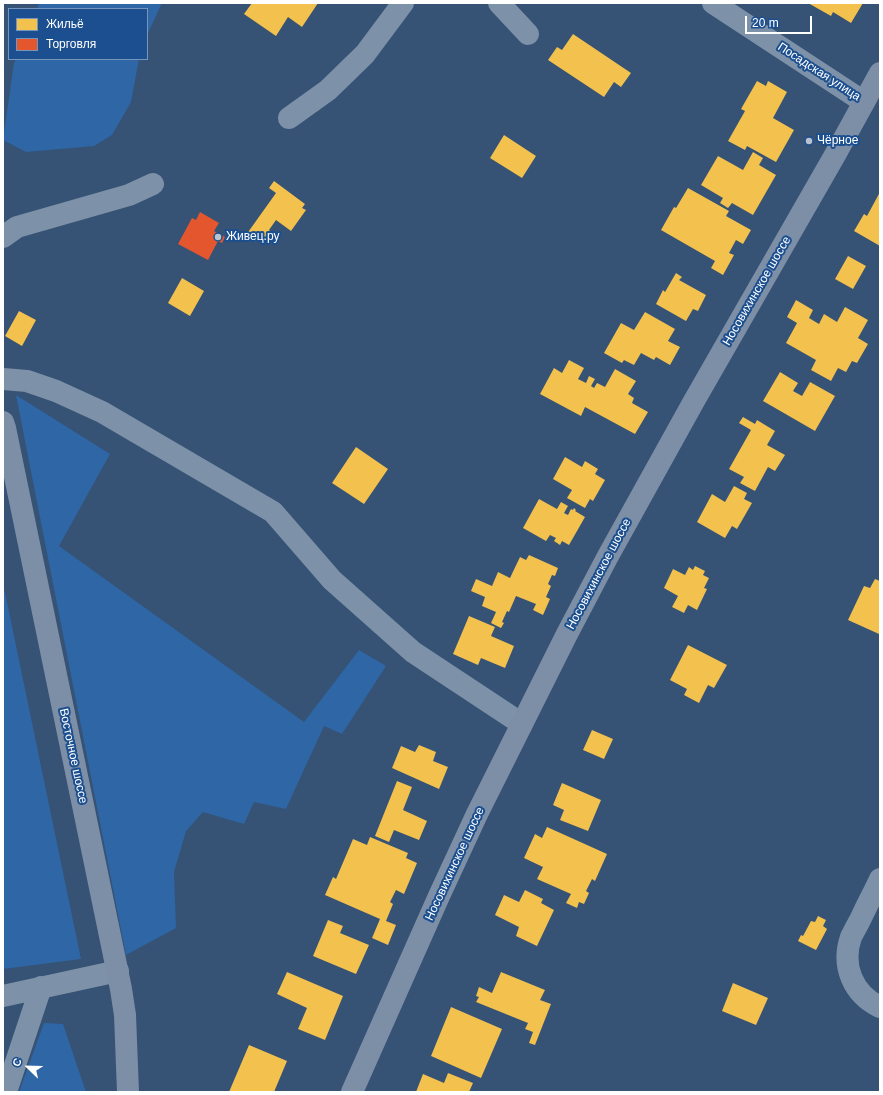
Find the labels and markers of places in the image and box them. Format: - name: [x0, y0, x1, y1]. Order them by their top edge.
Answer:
- place label: Чёрное: [817, 134, 858, 148]
- marker: Чёрное: [804, 136, 814, 146]
- place label: Живец.ру: [226, 230, 279, 244]
- marker: Живец.ру: [213, 232, 223, 242]

